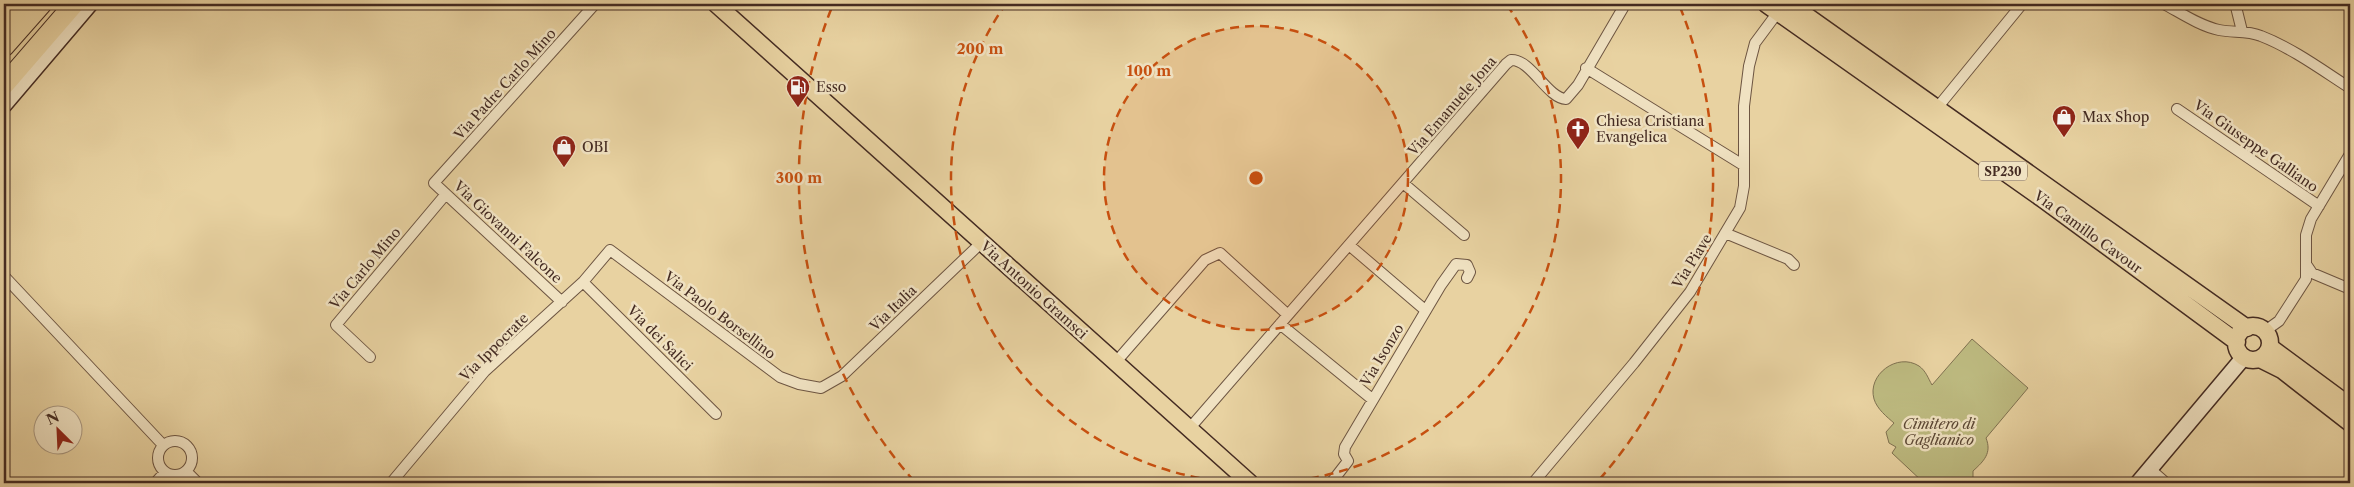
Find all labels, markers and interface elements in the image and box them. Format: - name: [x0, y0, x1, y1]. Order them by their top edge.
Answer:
- street label: Via Padre Carlo Mino: [450, 25, 560, 144]
- text: 200 m: [957, 39, 1003, 58]
- street label: Via Emanuele Jona: [1403, 52, 1500, 160]
- text: 100 m: [1127, 61, 1171, 80]
- fuel station icon: Esso: [785, 74, 811, 108]
- place label: Esso: [816, 78, 846, 96]
- street label: Via Giuseppe Galliano: [2189, 96, 2322, 196]
- shop icon: Max Shop: [2051, 104, 2077, 138]
- place label: Max Shop: [2082, 108, 2150, 126]
- place label: Chiesa Cristiana Evangelica: [1596, 112, 1705, 146]
- church icon: Chiesa Cristiana Evangelica: [1565, 116, 1591, 150]
- shop icon: OBI: [551, 134, 577, 168]
- place label: OBI: [582, 138, 609, 156]
- road number: SP230: [1979, 162, 2027, 180]
- text: 300 m: [776, 168, 822, 187]
- centre of rings: [1247, 169, 1265, 187]
- street label: Via Giovanni Falcone: [449, 176, 566, 287]
- street label: Via Camillo Cavour: [2030, 186, 2146, 277]
- street label: Via Carlo Mino: [325, 223, 405, 313]
- street label: Via Piave: [1668, 230, 1716, 292]
- street label: Via Antonio Gramsci: [976, 236, 1091, 343]
- street label: Via Paolo Borsellino: [660, 267, 779, 363]
- street label: Via Italia: [865, 281, 921, 335]
- street label: Via dei Salici: [623, 301, 697, 375]
- street label: Via Ippocrate: [455, 309, 532, 386]
- street label: Via Isonzo: [1356, 320, 1408, 390]
- north arrow: [32, 404, 82, 454]
- text: N: [43, 407, 62, 429]
- park label: Cimitero di Gaglianico: [1903, 415, 1977, 449]

